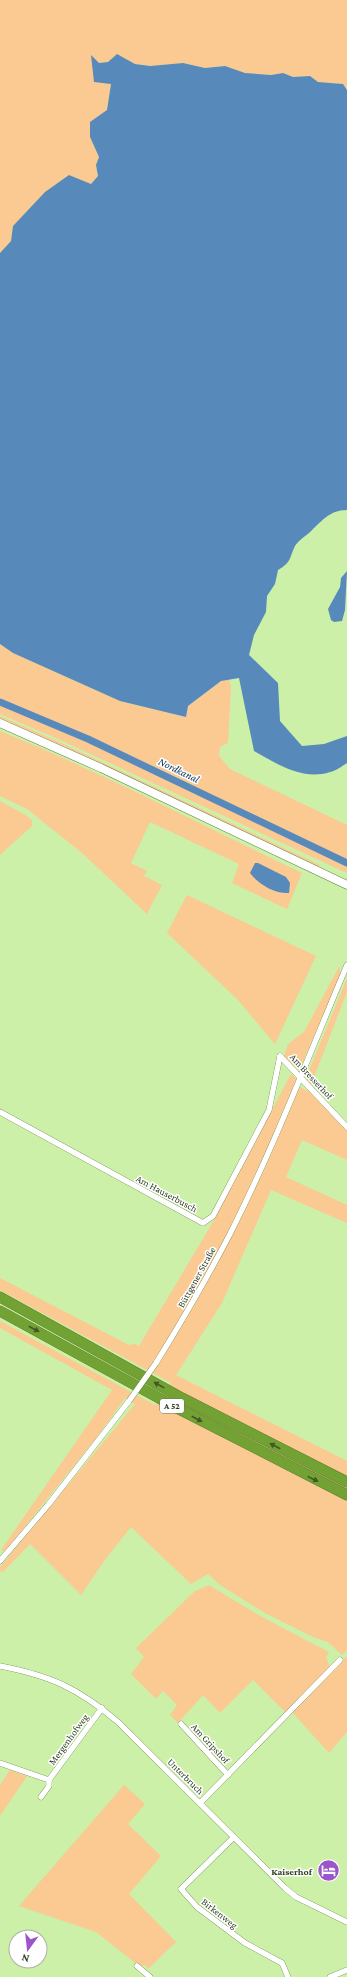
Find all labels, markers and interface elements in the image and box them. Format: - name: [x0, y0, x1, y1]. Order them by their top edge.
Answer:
- water label: Nordkanal: [157, 755, 202, 785]
- street label: Am Bresserhof: [288, 1051, 336, 1102]
- street label: Am Hauserbusch: [134, 1173, 200, 1214]
- street label: Büttgener Straße: [175, 1244, 218, 1309]
- one-way arrow: [29, 1326, 40, 1332]
- one-way arrow: [154, 1382, 165, 1389]
- road number: A 52: [160, 1399, 184, 1413]
- one-way arrow: [191, 1416, 203, 1422]
- one-way arrow: [269, 1442, 280, 1449]
- one-way arrow: [307, 1476, 318, 1482]
- street label: Mergenhofweg: [46, 1712, 91, 1767]
- street label: Am Gripshof: [189, 1721, 233, 1766]
- street label: Unterbruch: [165, 1756, 206, 1797]
- hotel icon: Kaiserhof: [315, 1858, 341, 1884]
- place label: Kaiserhof: [271, 1866, 313, 1877]
- street label: Birkenweg: [200, 1896, 240, 1931]
- north arrow: [8, 1929, 48, 1969]
- text: N: [20, 1952, 31, 1965]

